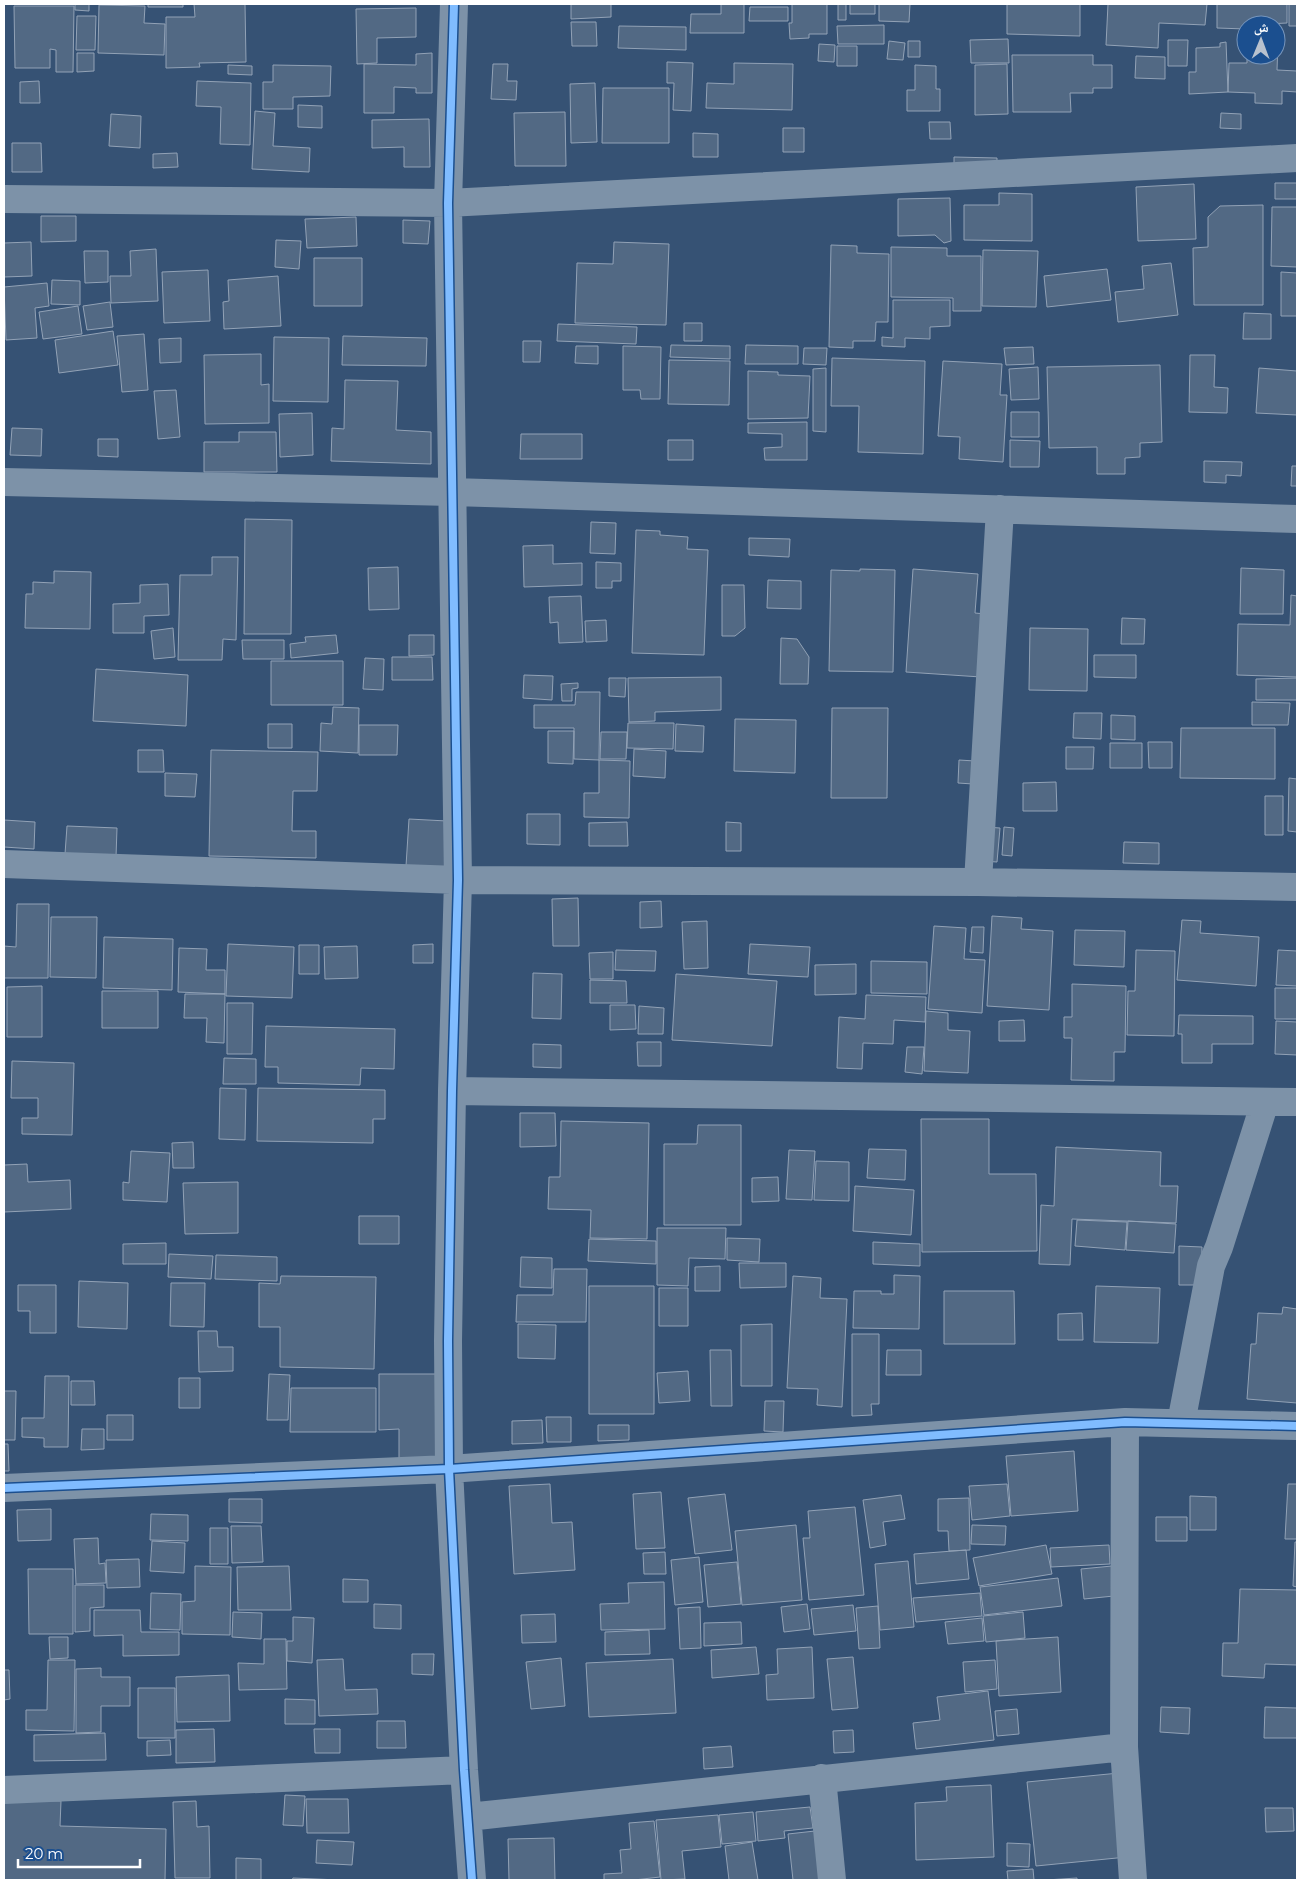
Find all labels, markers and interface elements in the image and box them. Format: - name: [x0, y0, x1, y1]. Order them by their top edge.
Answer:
- north arrow: [1236, 15, 1286, 65]
- text: ش: [1254, 18, 1269, 36]
- scale bar: [18, 1836, 140, 1868]
- text: 20 m: [25, 1844, 63, 1863]

